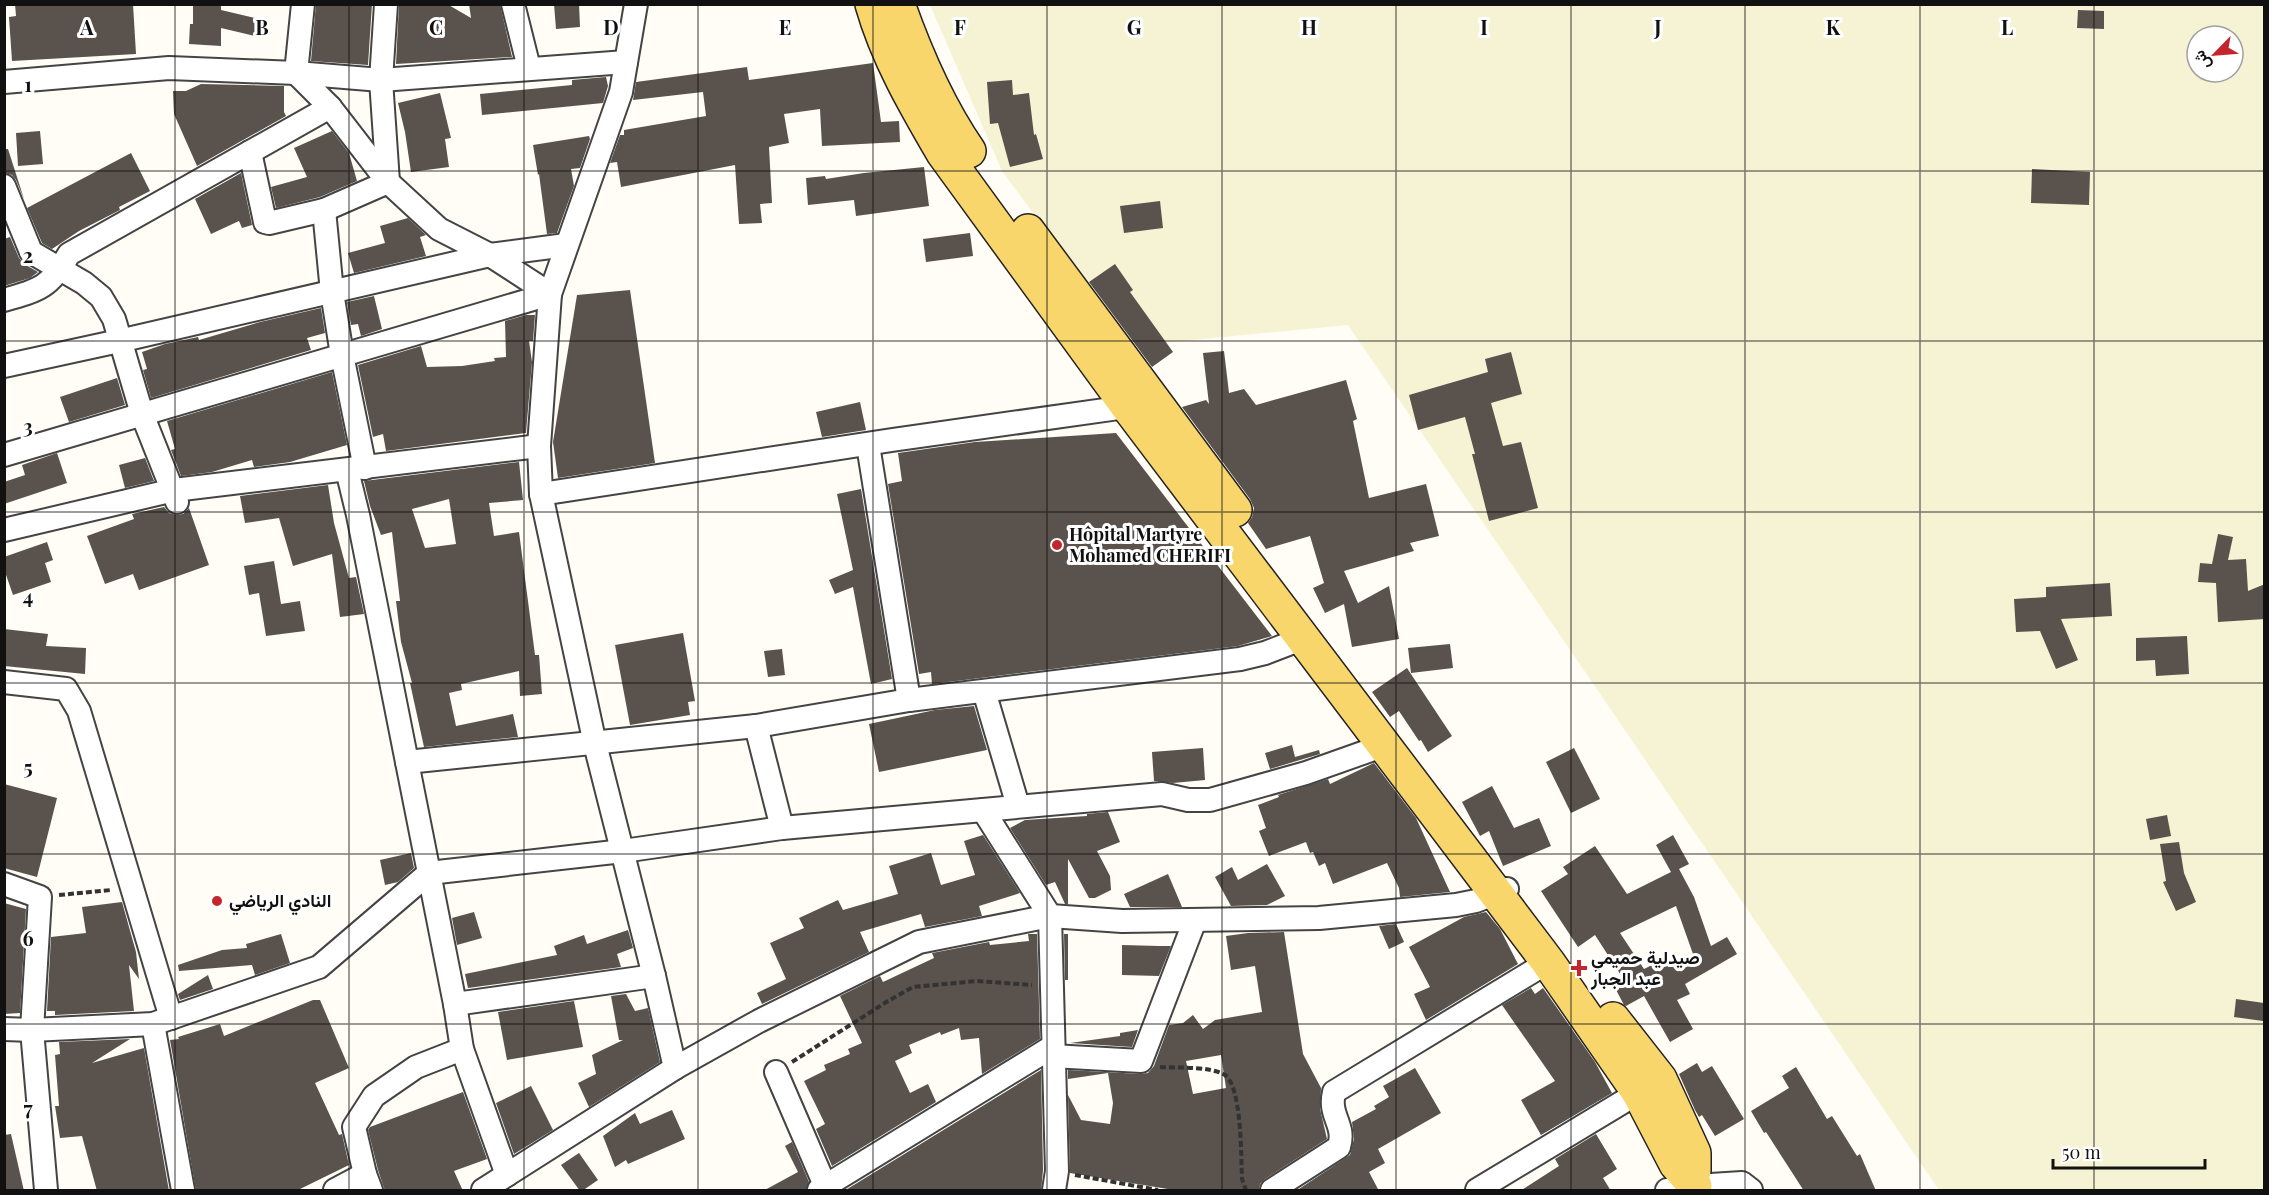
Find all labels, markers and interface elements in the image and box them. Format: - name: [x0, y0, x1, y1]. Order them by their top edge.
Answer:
- text: A: [79, 13, 94, 40]
- text: B: [255, 13, 269, 40]
- text: C: [429, 13, 443, 40]
- text: D: [603, 13, 619, 40]
- text: E: [779, 13, 791, 40]
- text: F: [954, 13, 966, 40]
- text: G: [1127, 13, 1142, 40]
- text: H: [1301, 13, 1317, 40]
- text: I: [1480, 13, 1488, 40]
- text: J: [1653, 13, 1662, 40]
- text: K: [1826, 13, 1841, 40]
- text: L: [2001, 13, 2013, 40]
- north arrow: [2185, 24, 2245, 84]
- text: ش: [2187, 47, 2215, 74]
- text: 1: [24, 70, 32, 97]
- text: 2: [23, 241, 33, 268]
- text: 3: [23, 412, 33, 439]
- place label: Hôpital Martyre Mohamed CHERIFI: [1069, 522, 1231, 567]
- marker: Hôpital Martyre Mohamed CHERIFI: [1050, 538, 1064, 552]
- text: 4: [23, 582, 33, 609]
- text: 5: [23, 753, 33, 780]
- place label: النادي الرياضي: [229, 888, 331, 916]
- marker: النادي الرياضي: [210, 894, 224, 908]
- text: 6: [22, 924, 34, 951]
- place label: صيدلية حميمي عبد الجبار: [1590, 945, 1700, 990]
- marker: صيدلية حميمي عبد الجبار: [1572, 961, 1586, 975]
- text: 7: [23, 1094, 33, 1121]
- scale bar: [2053, 1132, 2204, 1170]
- text: 50 m: [2062, 1140, 2101, 1164]

